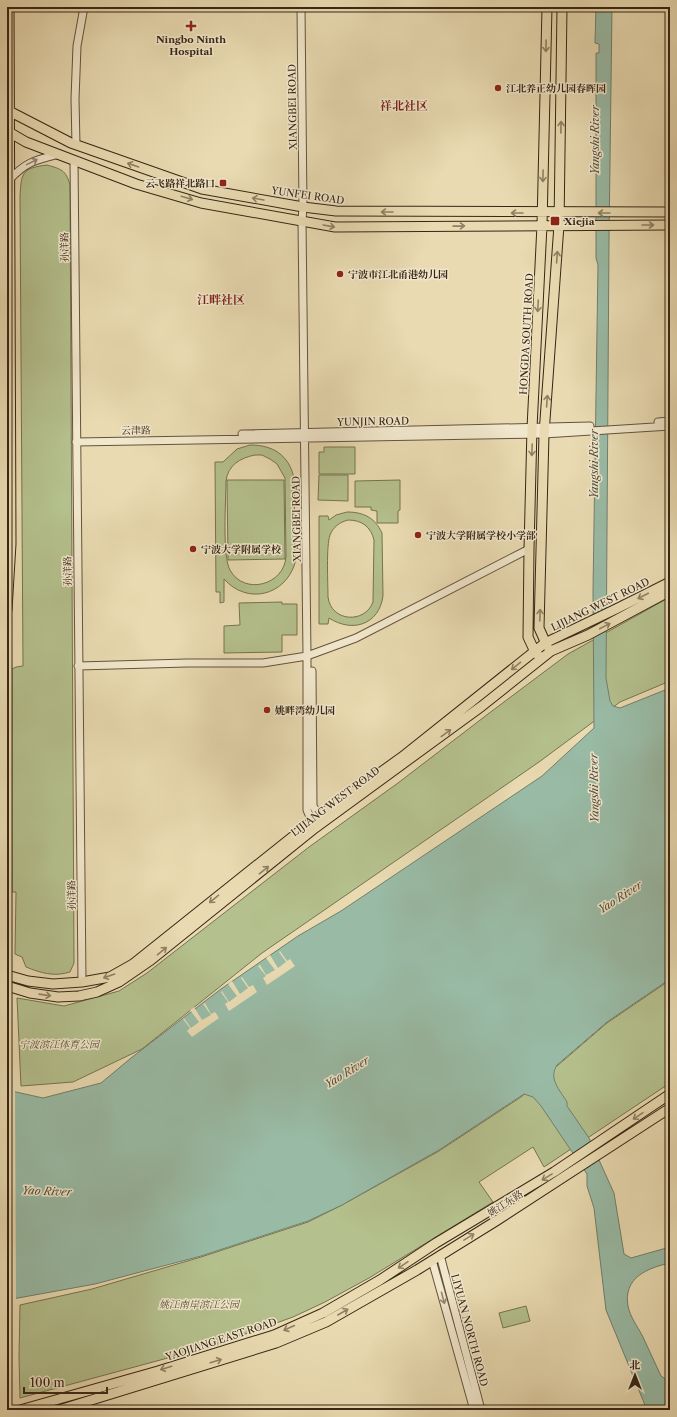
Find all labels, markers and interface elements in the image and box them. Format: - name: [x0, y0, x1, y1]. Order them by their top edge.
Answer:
- marker: Ningbo Ninth Hospital: [185, 20, 197, 32]
- place label: Ningbo Ninth Hospital: [156, 33, 226, 58]
- one-way arrow: [542, 39, 550, 52]
- street label: XIANGBEI ROAD: [285, 64, 300, 151]
- place label: 江北养正幼儿园春晖园: [506, 82, 606, 95]
- marker: 江北养正幼儿园春晖园: [493, 83, 503, 93]
- district label: 祥北社区: [380, 98, 428, 113]
- water label: Yangshi River: [588, 104, 602, 175]
- one-way arrow: [557, 121, 564, 134]
- one-way arrow: [25, 158, 37, 165]
- one-way arrow: [127, 160, 139, 168]
- one-way arrow: [539, 169, 547, 182]
- place label: 云飞路祥北路口: [145, 177, 215, 190]
- marker: 云飞路祥北路口: [218, 178, 228, 188]
- street label: YUNFEI ROAD: [270, 184, 345, 207]
- one-way arrow: [181, 195, 194, 203]
- one-way arrow: [251, 195, 264, 203]
- one-way arrow: [381, 208, 394, 216]
- one-way arrow: [511, 209, 524, 217]
- one-way arrow: [598, 209, 611, 217]
- marker: Xiejia: [549, 215, 561, 227]
- place label: Xiejia: [563, 215, 595, 228]
- one-way arrow: [641, 221, 654, 229]
- one-way arrow: [322, 222, 335, 230]
- one-way arrow: [452, 222, 465, 230]
- street label: 孙洋路: [58, 232, 71, 262]
- one-way arrow: [553, 251, 560, 264]
- place label: 宁波市江北甬港幼儿园: [348, 268, 448, 281]
- marker: 宁波市江北甬港幼儿园: [335, 269, 345, 279]
- street label: HONGDA SOUTH ROAD: [517, 273, 536, 395]
- district label: 江畔社区: [197, 292, 245, 307]
- one-way arrow: [534, 299, 542, 312]
- one-way arrow: [543, 395, 550, 408]
- street label: YUNJIN ROAD: [336, 414, 409, 429]
- street label: 云津路: [121, 424, 151, 437]
- water label: Yangshi River: [587, 428, 601, 499]
- one-way arrow: [528, 443, 535, 456]
- street label: XIANGBEI ROAD: [289, 476, 304, 563]
- place label: 宁波大学附属学校小学部: [426, 529, 536, 542]
- marker: 宁波大学附属学校小学部: [413, 530, 423, 540]
- place label: 宁波大学附属学校: [201, 543, 281, 556]
- marker: 宁波大学附属学校: [188, 544, 198, 554]
- street label: 孙洋路: [61, 556, 74, 586]
- street label: LIJIANG WEST ROAD: [549, 575, 652, 634]
- one-way arrow: [637, 592, 649, 600]
- one-way arrow: [536, 609, 543, 622]
- one-way arrow: [599, 622, 611, 629]
- one-way arrow: [511, 662, 522, 671]
- place label: 姚畔湾幼儿园: [275, 704, 335, 717]
- marker: 姚畔湾幼儿园: [262, 705, 272, 715]
- one-way arrow: [440, 729, 451, 737]
- water label: Yangshi River: [586, 752, 602, 823]
- street label: LIJIANG WEST ROAD: [288, 764, 382, 839]
- one-way arrow: [258, 865, 269, 874]
- water label: Yao River: [595, 877, 645, 916]
- street label: 孙洋路: [65, 880, 78, 910]
- one-way arrow: [208, 895, 219, 904]
- one-way arrow: [157, 947, 168, 956]
- one-way arrow: [103, 973, 116, 980]
- one-way arrow: [38, 991, 51, 999]
- park label: 宁波滨江体育公园: [19, 1038, 101, 1051]
- water label: Yao River: [322, 1052, 372, 1091]
- one-way arrow: [632, 1112, 643, 1120]
- one-way arrow: [541, 1173, 553, 1181]
- water label: Yao River: [22, 1183, 73, 1199]
- street label: 姚江东路: [485, 1187, 526, 1220]
- one-way arrow: [463, 1233, 475, 1241]
- one-way arrow: [398, 1261, 409, 1269]
- street label: LIYUAN NORTH ROAD: [448, 1272, 491, 1388]
- one-way arrow: [439, 1291, 447, 1304]
- park label: 姚江南岸滨江公园: [159, 1298, 241, 1311]
- one-way arrow: [337, 1308, 349, 1316]
- street label: YAOJIANG EAST ROAD: [163, 1315, 278, 1364]
- one-way arrow: [284, 1325, 296, 1332]
- north arrow: [615, 1355, 655, 1395]
- one-way arrow: [210, 1357, 222, 1365]
- text: 北: [630, 1358, 641, 1372]
- one-way arrow: [160, 1365, 173, 1372]
- scale bar: [24, 1369, 107, 1395]
- text: 100 m: [30, 1375, 65, 1390]

